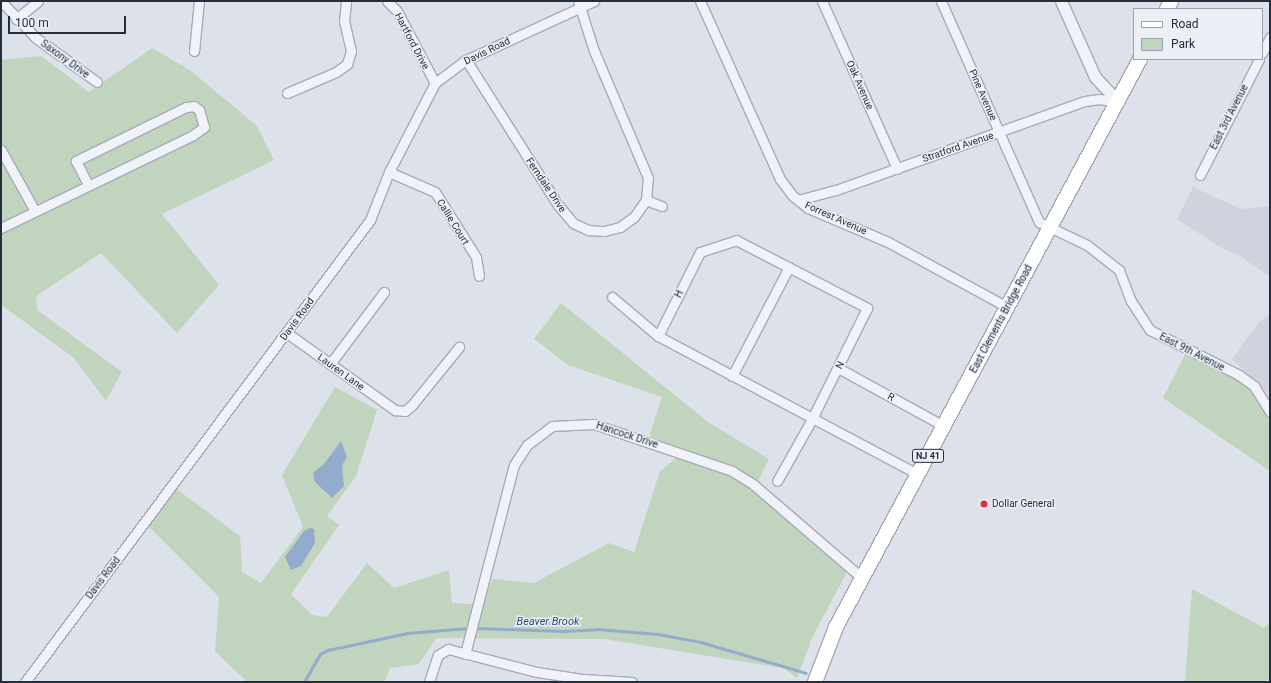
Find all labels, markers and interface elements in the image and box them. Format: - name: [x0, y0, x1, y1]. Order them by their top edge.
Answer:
- scale bar: [10, 8, 128, 34]
- legend: [1133, 8, 1263, 60]
- street label: Hartford Drive: [392, 11, 432, 71]
- text: 100 m: [15, 16, 49, 30]
- text: Road: [1171, 17, 1199, 31]
- street label: Davis Road: [462, 35, 512, 67]
- street label: Saxony Drive: [38, 37, 92, 81]
- text: Park: [1171, 37, 1195, 51]
- street label: Oak Avenue: [844, 59, 876, 111]
- street label: Pine Avenue: [966, 68, 1000, 122]
- street label: East 3rd Avenue: [1207, 82, 1251, 152]
- street label: Stratford Avenue: [921, 129, 995, 165]
- street label: Ferndale Drive: [523, 155, 569, 215]
- street label: Callie Court: [434, 197, 472, 247]
- street label: Forrest Avenue: [803, 199, 869, 237]
- street label: East Clements Bridge Road: [967, 263, 1035, 375]
- street label: H: [672, 288, 686, 300]
- street label: Davis Road: [278, 295, 316, 343]
- street label: East 9th Avenue: [1157, 330, 1227, 374]
- street label: Lauren Lane: [315, 351, 367, 393]
- street label: N: [833, 359, 847, 371]
- street label: R: [885, 390, 897, 404]
- street label: Hancock Drive: [595, 419, 659, 451]
- road number: NJ 41: [912, 449, 944, 463]
- place label: Dollar General: [992, 498, 1054, 510]
- marker: Dollar General: [979, 499, 989, 509]
- street label: Davis Road: [83, 555, 123, 601]
- water label: Beaver Brook: [517, 615, 579, 629]

